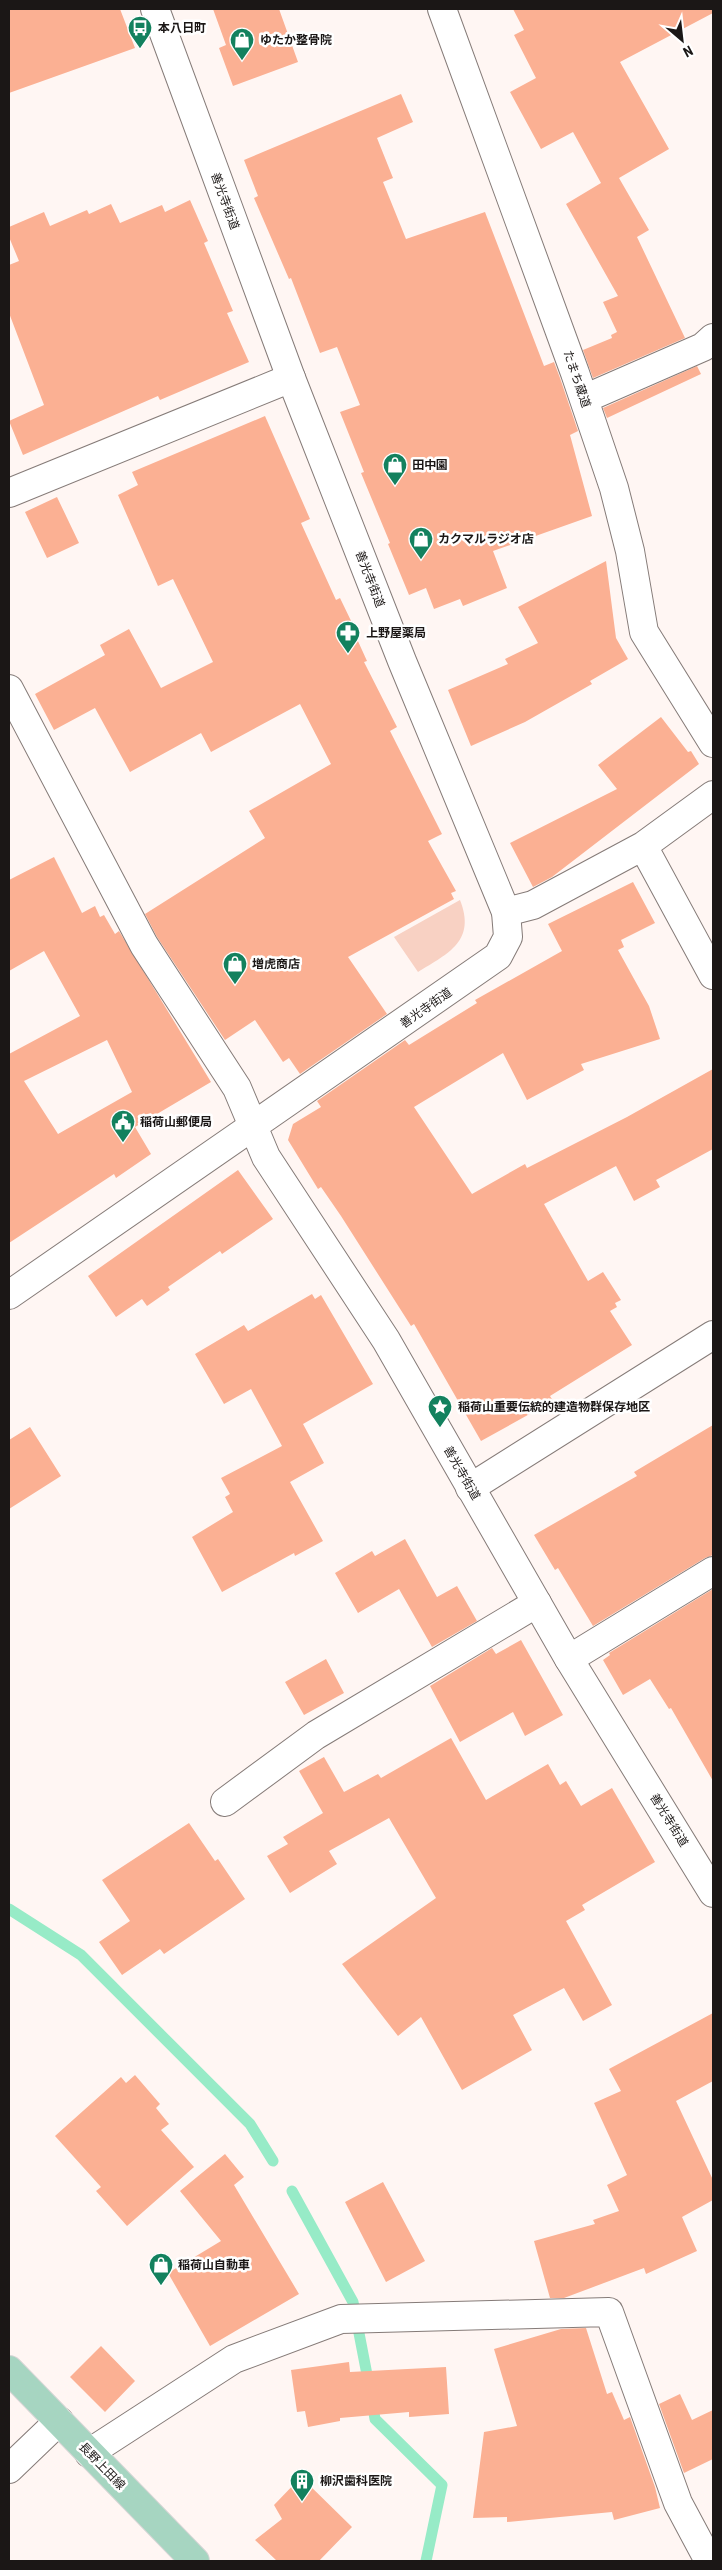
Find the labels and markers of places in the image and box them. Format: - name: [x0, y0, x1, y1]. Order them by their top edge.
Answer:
- bus stop icon: 本八日町: [127, 15, 153, 49]
- place label: 本八日町: [158, 21, 206, 35]
- shop icon: ゆたか整骨院: [229, 27, 255, 61]
- place label: ゆたか整骨院: [260, 33, 332, 47]
- shop icon: 田中園: [382, 452, 408, 486]
- place label: 田中園: [412, 458, 448, 472]
- shop icon: カクマルラジオ店: [408, 526, 434, 560]
- place label: カクマルラジオ店: [438, 532, 534, 546]
- pharmacy icon: 上野屋薬局: [335, 620, 361, 654]
- place label: 上野屋薬局: [366, 626, 426, 640]
- shop icon: 増虎商店: [222, 951, 248, 985]
- place label: 増虎商店: [252, 957, 300, 971]
- public building icon: 稲荷山郵便局: [110, 1109, 136, 1143]
- place label: 稲荷山郵便局: [140, 1115, 212, 1129]
- place icon: 稲荷山重要伝統的建造物群保存地区: [427, 1394, 453, 1428]
- place label: 稲荷山重要伝統的建造物群保存地区: [458, 1400, 650, 1414]
- shop icon: 稲荷山自動車: [148, 2252, 174, 2286]
- place label: 稲荷山自動車: [178, 2258, 250, 2272]
- building icon: 柳沢歯科医院: [289, 2468, 315, 2502]
- place label: 柳沢歯科医院: [320, 2474, 392, 2488]

